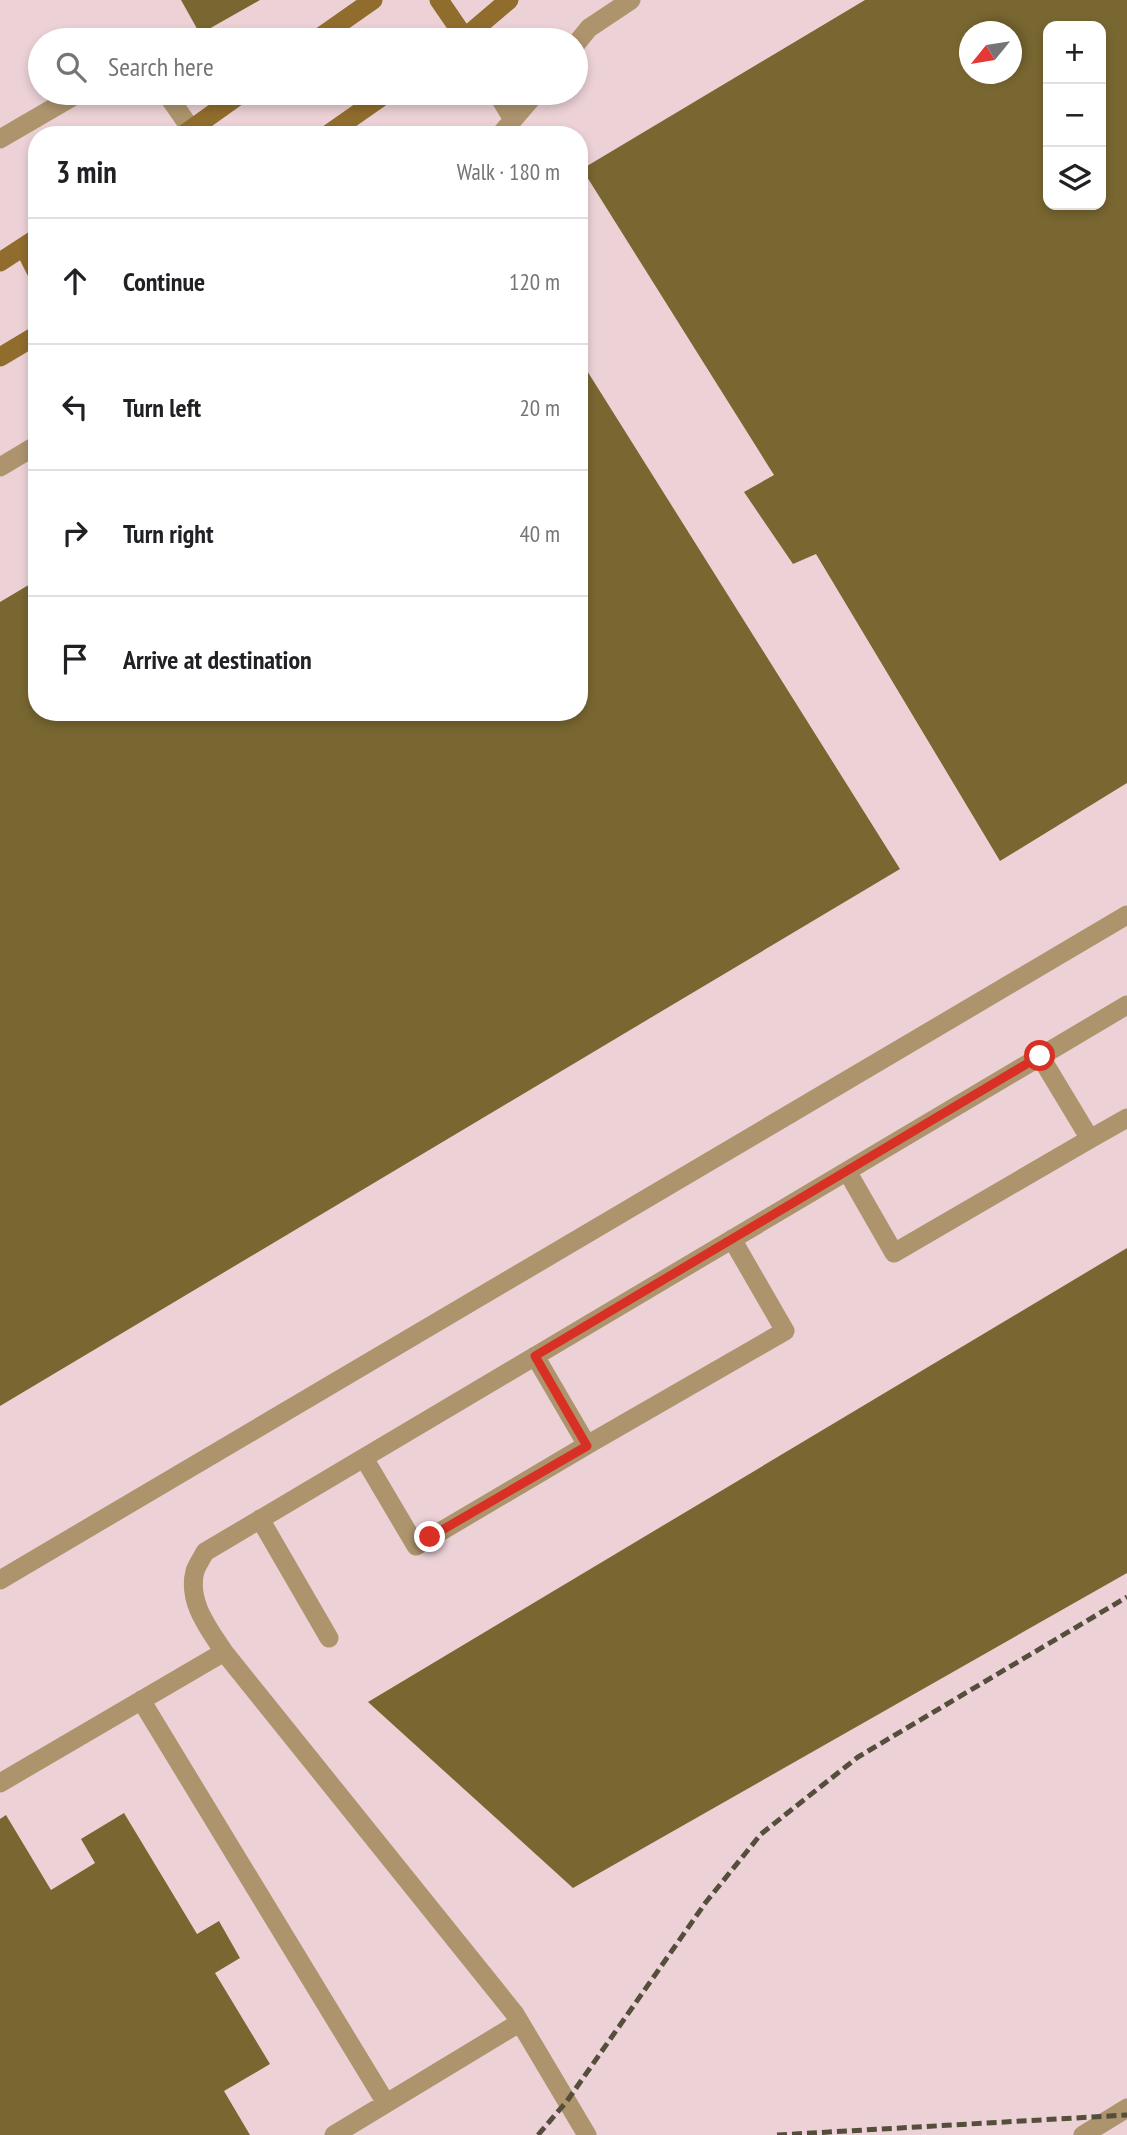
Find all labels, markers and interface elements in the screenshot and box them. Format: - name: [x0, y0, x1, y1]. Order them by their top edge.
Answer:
- north arrow: [959, 21, 1022, 84]
- map controls: [1043, 21, 1106, 210]
- button: +: [1043, 21, 1106, 84]
- search box: [28, 28, 588, 105]
- icon: search: [52, 48, 90, 86]
- text: Search here: [108, 50, 214, 83]
- button: −: [1043, 84, 1106, 147]
- button: layers: [1043, 147, 1106, 210]
- text: 3 min: [56, 152, 117, 191]
- text: Walk · 180 m: [457, 157, 560, 186]
- icon: ahead: [56, 262, 94, 300]
- text: Continue: [123, 265, 205, 298]
- text: 120 m: [509, 267, 560, 296]
- icon: left: [56, 388, 94, 426]
- text: Turn left: [123, 391, 201, 424]
- text: 20 m: [519, 393, 560, 422]
- icon: right: [56, 514, 94, 552]
- text: Turn right: [123, 517, 214, 550]
- text: 40 m: [519, 519, 560, 548]
- icon: arrive: [56, 640, 94, 678]
- text: Arrive at destination: [123, 643, 312, 676]
- route start: [1024, 1040, 1055, 1071]
- route end: [414, 1521, 445, 1552]

